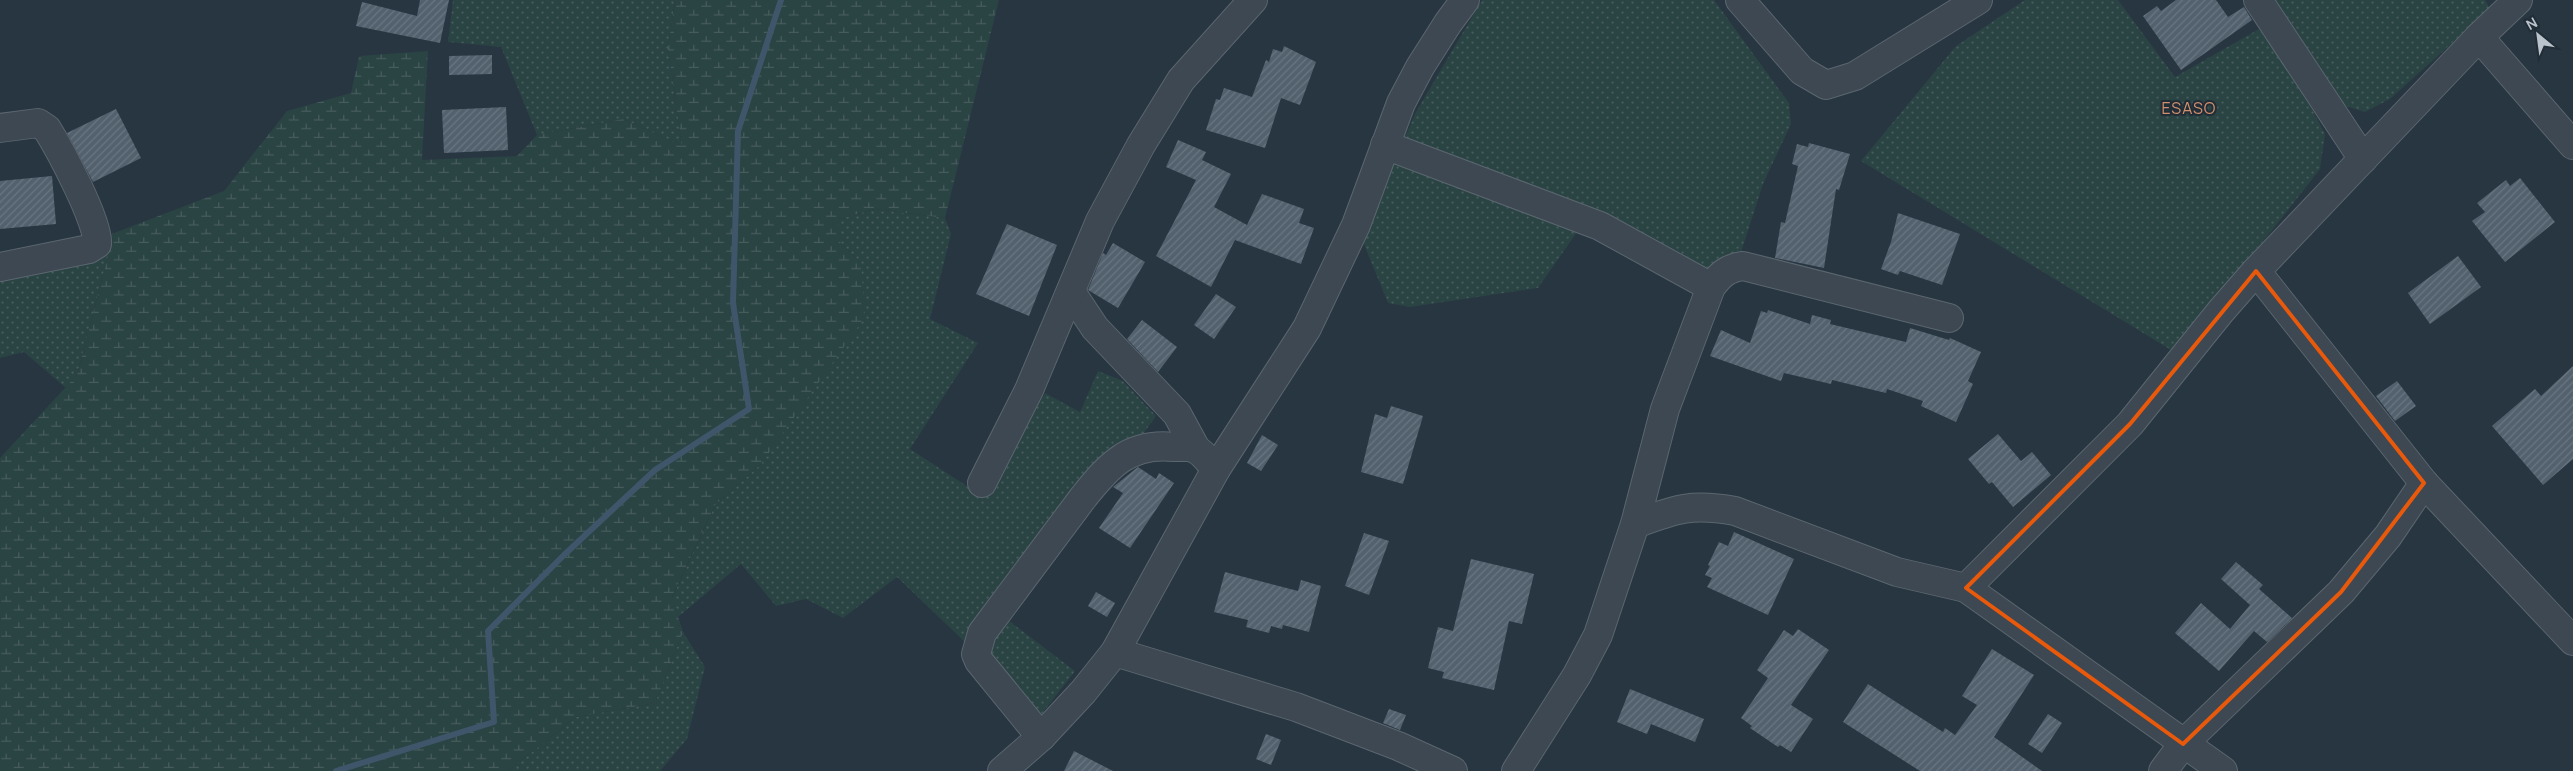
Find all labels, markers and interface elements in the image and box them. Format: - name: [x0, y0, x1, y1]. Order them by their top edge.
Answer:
- north arrow: [2513, 10, 2563, 60]
- text: N: [2522, 12, 2540, 34]
- district label: ESASO: [2162, 97, 2216, 119]

